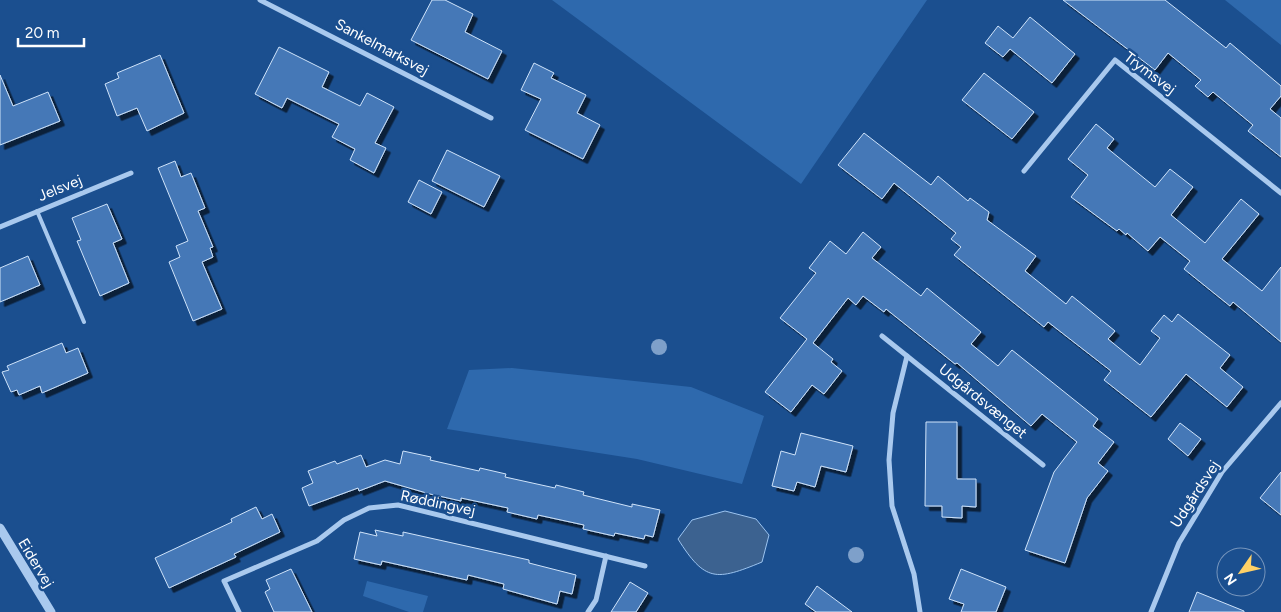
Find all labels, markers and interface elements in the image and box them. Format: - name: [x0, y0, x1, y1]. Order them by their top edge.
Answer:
- scale bar: [18, 15, 84, 47]
- street label: Sankelmarksvej: [332, 15, 432, 79]
- text: 20 m: [25, 24, 59, 42]
- street label: Trymsvej: [1121, 48, 1179, 98]
- street label: Jelsvej: [35, 171, 85, 205]
- street label: Udgårdsvænget: [935, 360, 1031, 442]
- street label: Udgårdsvej: [1167, 457, 1223, 531]
- street label: Røddingvej: [399, 486, 477, 520]
- street label: Eidervej: [14, 535, 58, 591]
- north arrow: [1216, 547, 1266, 597]
- text: N: [1221, 570, 1241, 588]

